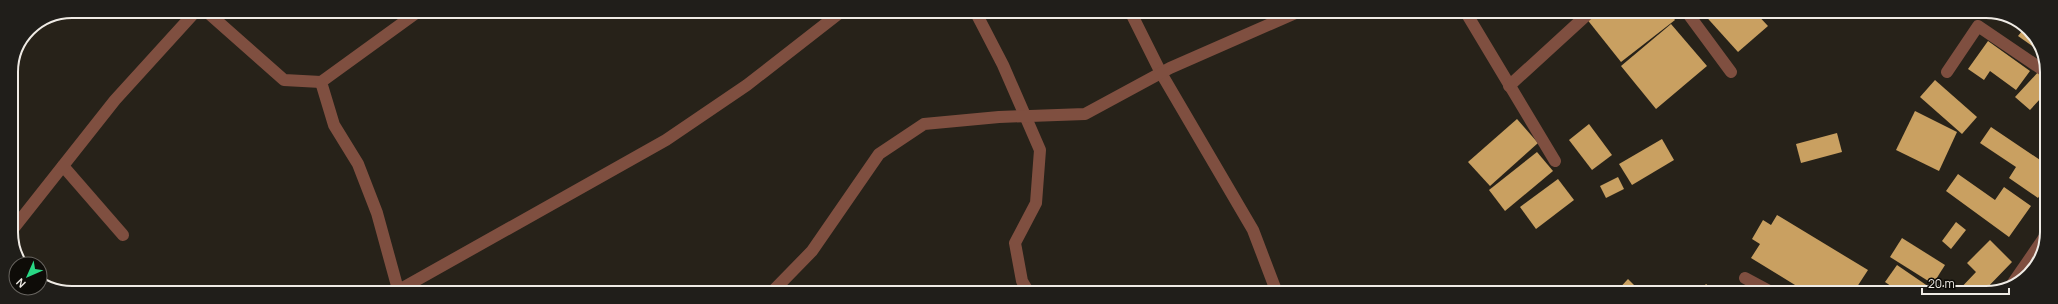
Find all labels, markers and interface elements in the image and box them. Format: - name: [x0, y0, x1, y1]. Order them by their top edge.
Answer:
- north arrow: [8, 256, 48, 296]
- scale bar: [1922, 270, 2009, 296]
- text: N: [12, 275, 29, 292]
- text: 20 m: [1928, 275, 1955, 292]

